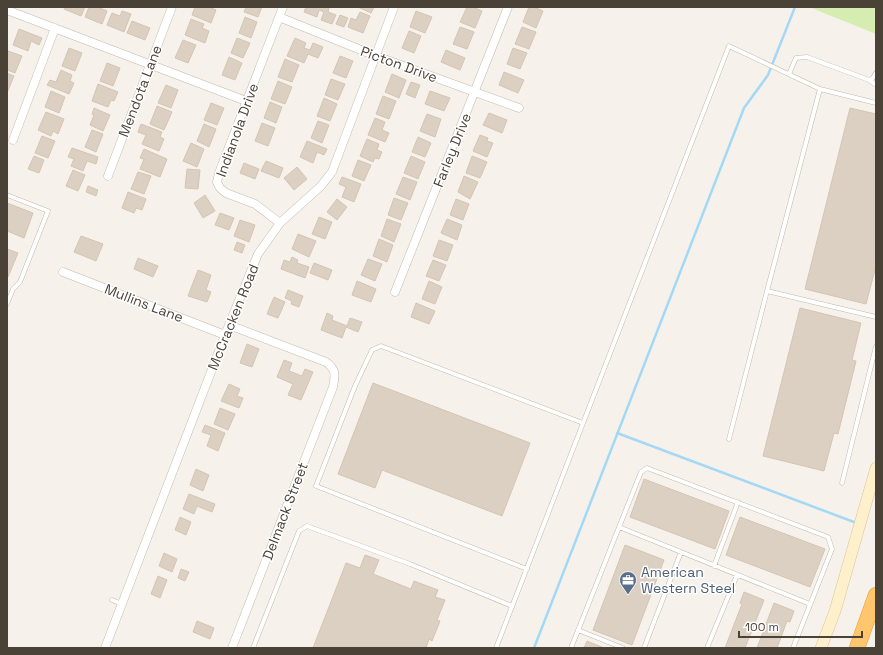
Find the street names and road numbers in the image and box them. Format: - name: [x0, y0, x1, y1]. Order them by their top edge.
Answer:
- street label: Mendota Lane: [114, 42, 166, 140]
- street label: Picton Drive: [358, 42, 440, 86]
- street label: Indianola Drive: [212, 81, 262, 179]
- street label: Farley Drive: [429, 110, 475, 190]
- street label: McCracken Road: [204, 261, 262, 373]
- street label: Mullins Lane: [102, 280, 186, 326]
- street label: Delmack Street: [258, 460, 312, 562]

